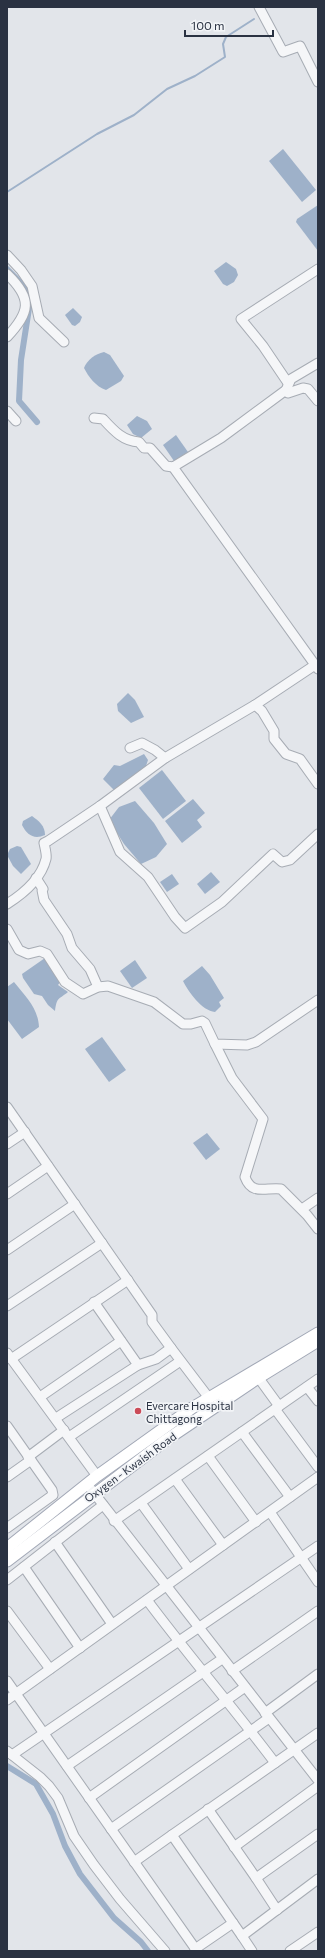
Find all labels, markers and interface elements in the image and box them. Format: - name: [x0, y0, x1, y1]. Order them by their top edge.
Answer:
- scale bar: [185, 12, 273, 38]
- text: 100 m: [191, 18, 225, 32]
- place label: Evercare Hospital Chittagong: [146, 1399, 233, 1425]
- marker: Evercare Hospital Chittagong: [133, 1406, 143, 1416]
- street label: Oxygen - Kwaish Road: [81, 1429, 179, 1505]

